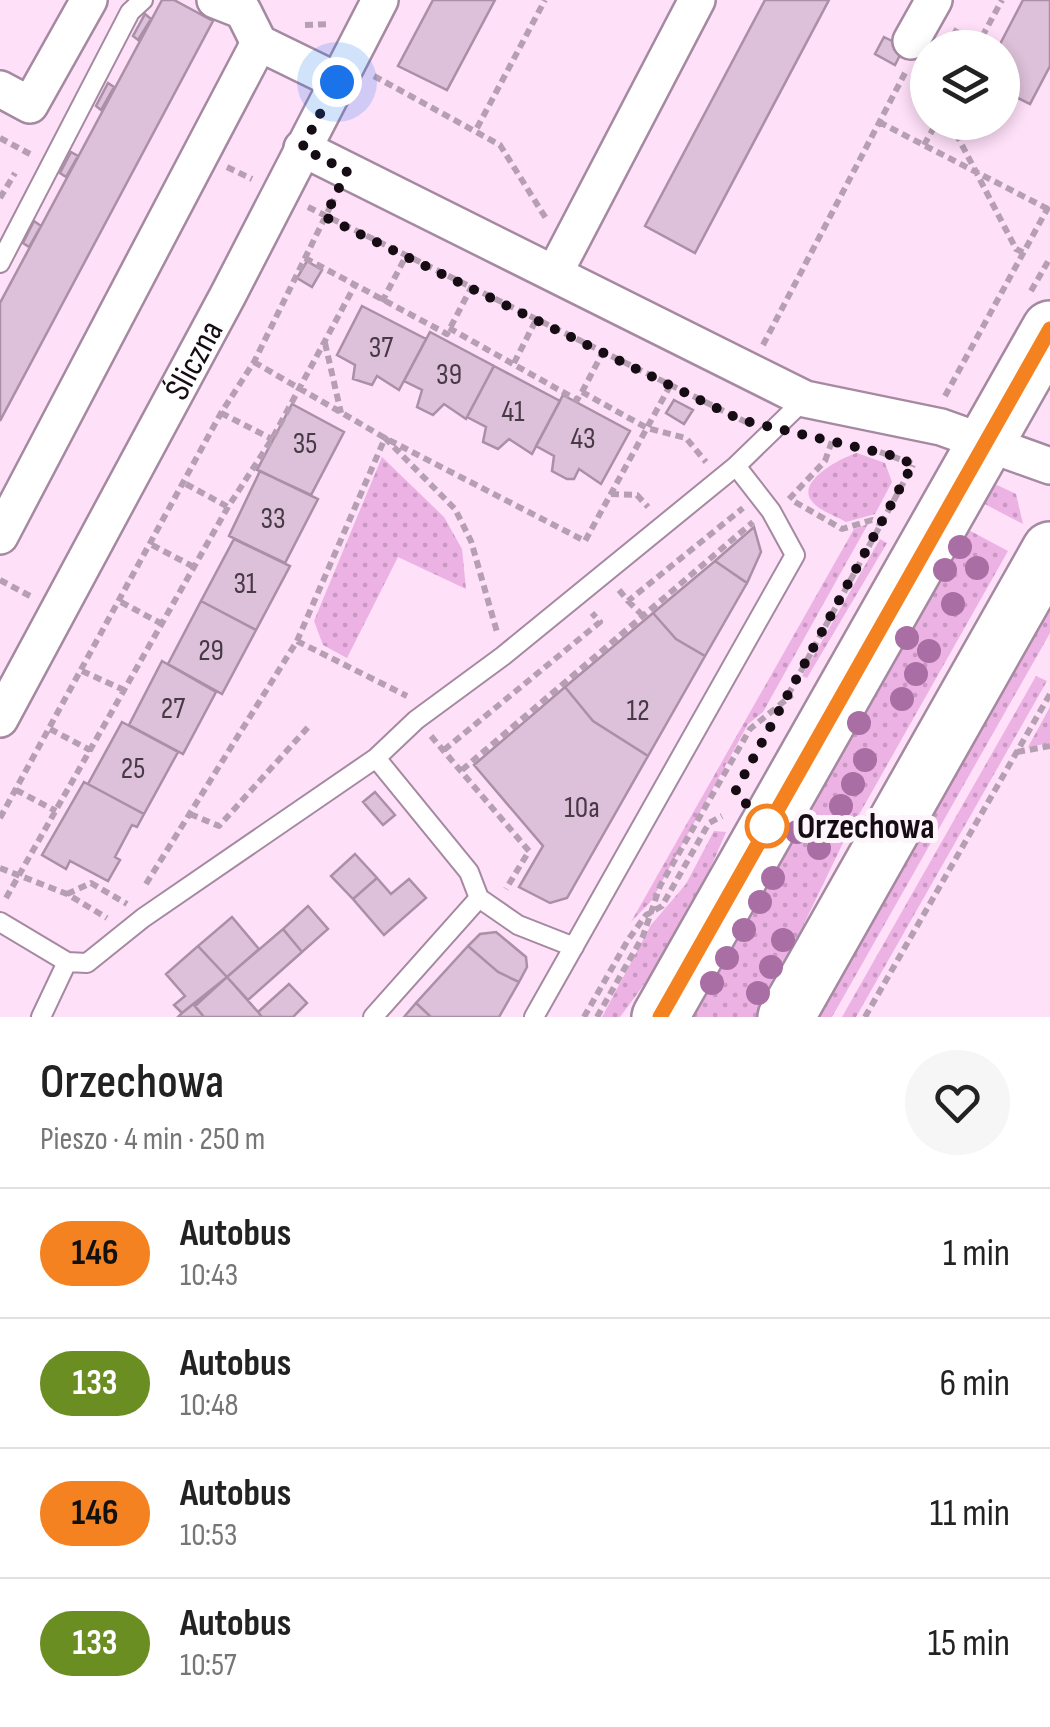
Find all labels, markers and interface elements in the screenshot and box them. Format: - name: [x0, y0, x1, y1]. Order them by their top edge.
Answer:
- map controls: [910, 30, 1020, 140]
- button: layers: [910, 30, 1020, 140]
- your location: [312, 57, 362, 107]
- street label: Śliczna: [156, 313, 233, 407]
- house number: 37: [369, 330, 393, 366]
- house number: 39: [436, 357, 462, 393]
- house number: 41: [501, 394, 525, 430]
- house number: 43: [570, 421, 596, 457]
- house number: 35: [293, 426, 317, 462]
- house number: 33: [260, 501, 286, 537]
- house number: 31: [233, 566, 257, 602]
- house number: 29: [198, 633, 224, 669]
- house number: 27: [161, 691, 185, 727]
- house number: 12: [626, 693, 650, 729]
- house number: 25: [121, 751, 145, 787]
- house number: 10a: [564, 790, 600, 826]
- marker: Orzechowa: [746, 805, 788, 847]
- place label: Orzechowa: [797, 806, 935, 849]
- button: heart: [905, 1050, 1010, 1155]
- text: Orzechowa: [40, 1054, 224, 1111]
- text: Pieszo · 4 min · 250 m: [40, 1120, 265, 1159]
- text: Autobus: [180, 1211, 291, 1256]
- text: 1 min: [943, 1231, 1010, 1276]
- text: 146: [72, 1232, 118, 1275]
- text: 10:43: [180, 1256, 238, 1295]
- text: Autobus: [180, 1341, 291, 1386]
- text: 6 min: [940, 1361, 1010, 1406]
- text: 133: [72, 1362, 118, 1405]
- text: 10:48: [180, 1386, 239, 1425]
- text: Autobus: [180, 1471, 291, 1516]
- text: 11 min: [930, 1491, 1010, 1536]
- text: 146: [72, 1492, 118, 1535]
- text: 10:53: [180, 1516, 237, 1555]
- text: Autobus: [180, 1601, 291, 1646]
- text: 15 min: [928, 1621, 1010, 1666]
- text: 133: [72, 1622, 118, 1665]
- text: 10:57: [180, 1646, 237, 1685]

